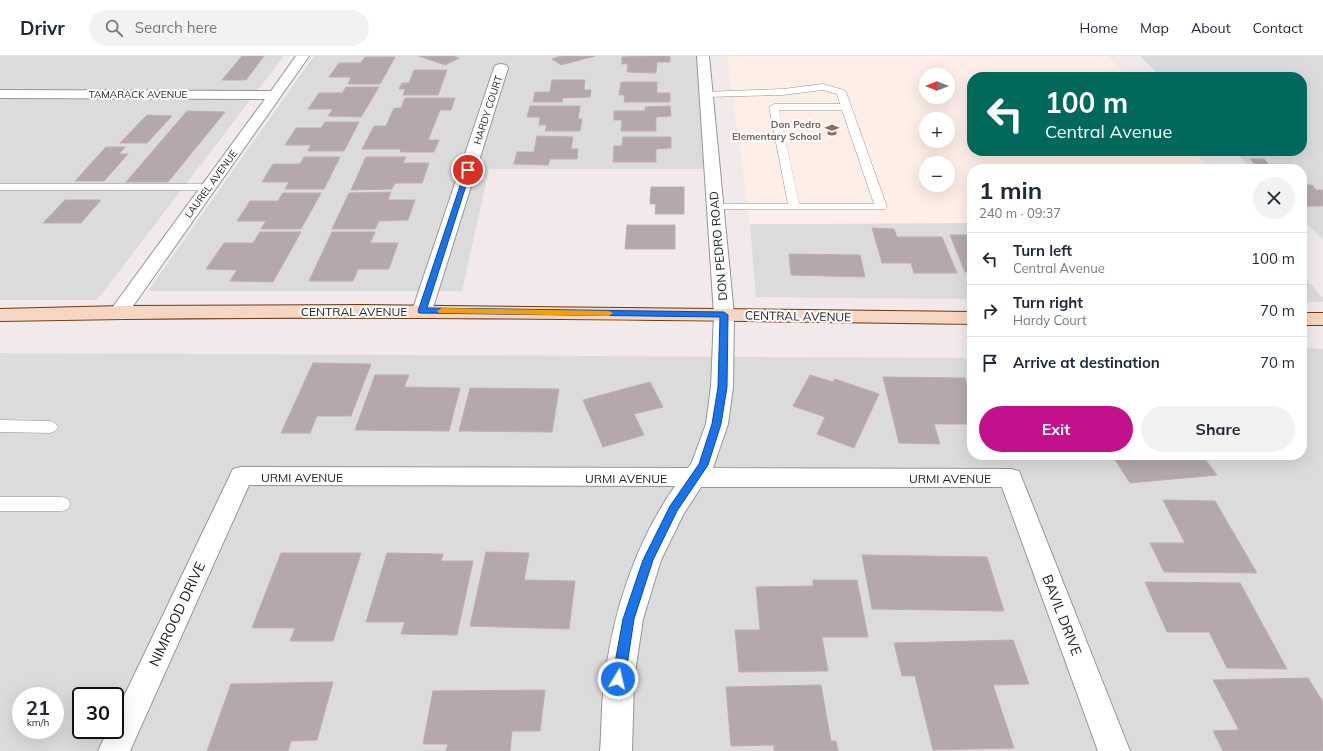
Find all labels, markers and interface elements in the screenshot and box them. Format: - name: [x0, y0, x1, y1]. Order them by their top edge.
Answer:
- search box: [89, 10, 369, 46]
- text: Drivr: [20, 16, 65, 40]
- icon: search: [103, 17, 125, 39]
- text: Search here: [135, 18, 217, 37]
- text: Home: [1079, 19, 1118, 37]
- text: Map: [1140, 19, 1169, 37]
- text: About: [1191, 19, 1231, 37]
- text: Contact: [1253, 19, 1303, 37]
- north arrow: [919, 68, 955, 104]
- map controls: [919, 68, 955, 192]
- street label: HARDY COURT: [471, 74, 505, 146]
- text: 100 m: [1045, 85, 1128, 120]
- street label: TAMARACK AVENUE: [89, 88, 187, 101]
- icon: left: [979, 88, 1031, 140]
- button: +: [919, 112, 955, 148]
- place label: Don Pedro Elementary School: [732, 118, 821, 143]
- text: Central Avenue: [1045, 120, 1172, 143]
- school or university icon: Don Pedro Elementary School: [824, 122, 840, 138]
- street label: LAUREL AVENUE: [182, 147, 240, 221]
- pin: [451, 153, 485, 187]
- button: −: [919, 156, 955, 192]
- icon: arrive: [457, 159, 479, 181]
- text: 1 min: [979, 175, 1042, 205]
- button: close: [1253, 177, 1295, 219]
- street label: DON PEDRO ROAD: [706, 191, 730, 301]
- text: 240 m · 09:37: [979, 205, 1061, 221]
- text: Turn left: [1013, 241, 1072, 260]
- icon: left: [979, 248, 1001, 270]
- text: 100 m: [1251, 249, 1295, 268]
- text: Central Avenue: [1013, 260, 1105, 276]
- text: Turn right: [1013, 293, 1083, 312]
- icon: right: [979, 300, 1001, 322]
- text: 70 m: [1260, 301, 1295, 320]
- street label: CENTRAL AVENUE: [301, 304, 407, 319]
- street label: CENTRAL AVENUE: [745, 308, 851, 324]
- text: Hardy Court: [1013, 312, 1086, 328]
- icon: arrive: [979, 352, 1001, 374]
- text: Arrive at destination: [1013, 353, 1160, 372]
- text: 70 m: [1260, 353, 1295, 372]
- button: Exit: [979, 406, 1133, 452]
- button: Share: [1141, 406, 1295, 452]
- street label: URMI AVENUE: [261, 470, 343, 485]
- street label: URMI AVENUE: [585, 471, 667, 486]
- street label: URMI AVENUE: [909, 471, 991, 486]
- street label: NIMROOD DRIVE: [145, 559, 209, 669]
- street label: BAVIL DRIVE: [1038, 572, 1086, 658]
- position arrow: [597, 658, 639, 700]
- speed limit sign: 30: [72, 687, 124, 739]
- text: 21: [26, 695, 50, 720]
- text: km/h: [27, 716, 49, 729]

